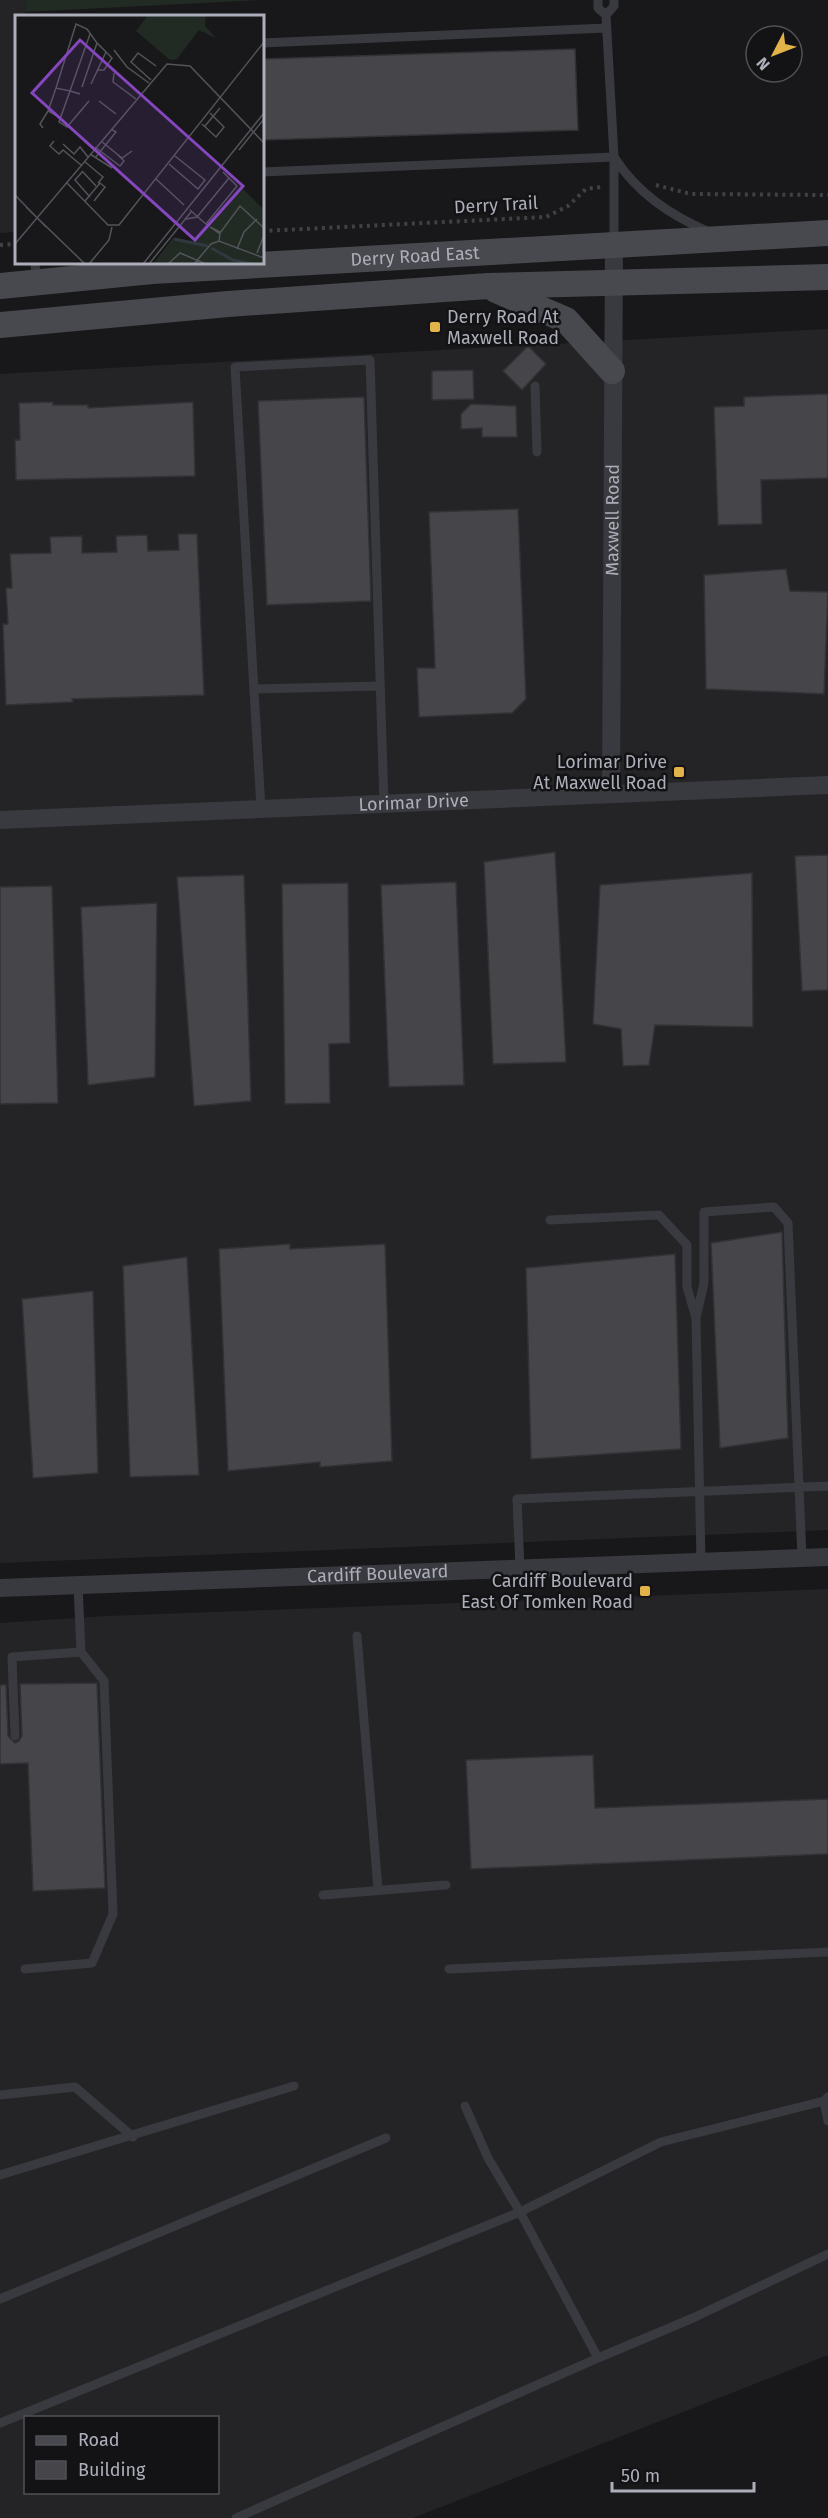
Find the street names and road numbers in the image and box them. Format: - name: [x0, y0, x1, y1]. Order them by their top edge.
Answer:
- street label: Derry Trail: [453, 192, 539, 218]
- street label: Derry Road East: [350, 242, 480, 271]
- street label: Maxwell Road: [601, 464, 624, 576]
- street label: Lorimar Drive: [358, 789, 469, 816]
- street label: Cardiff Boulevard: [307, 1560, 449, 1587]

